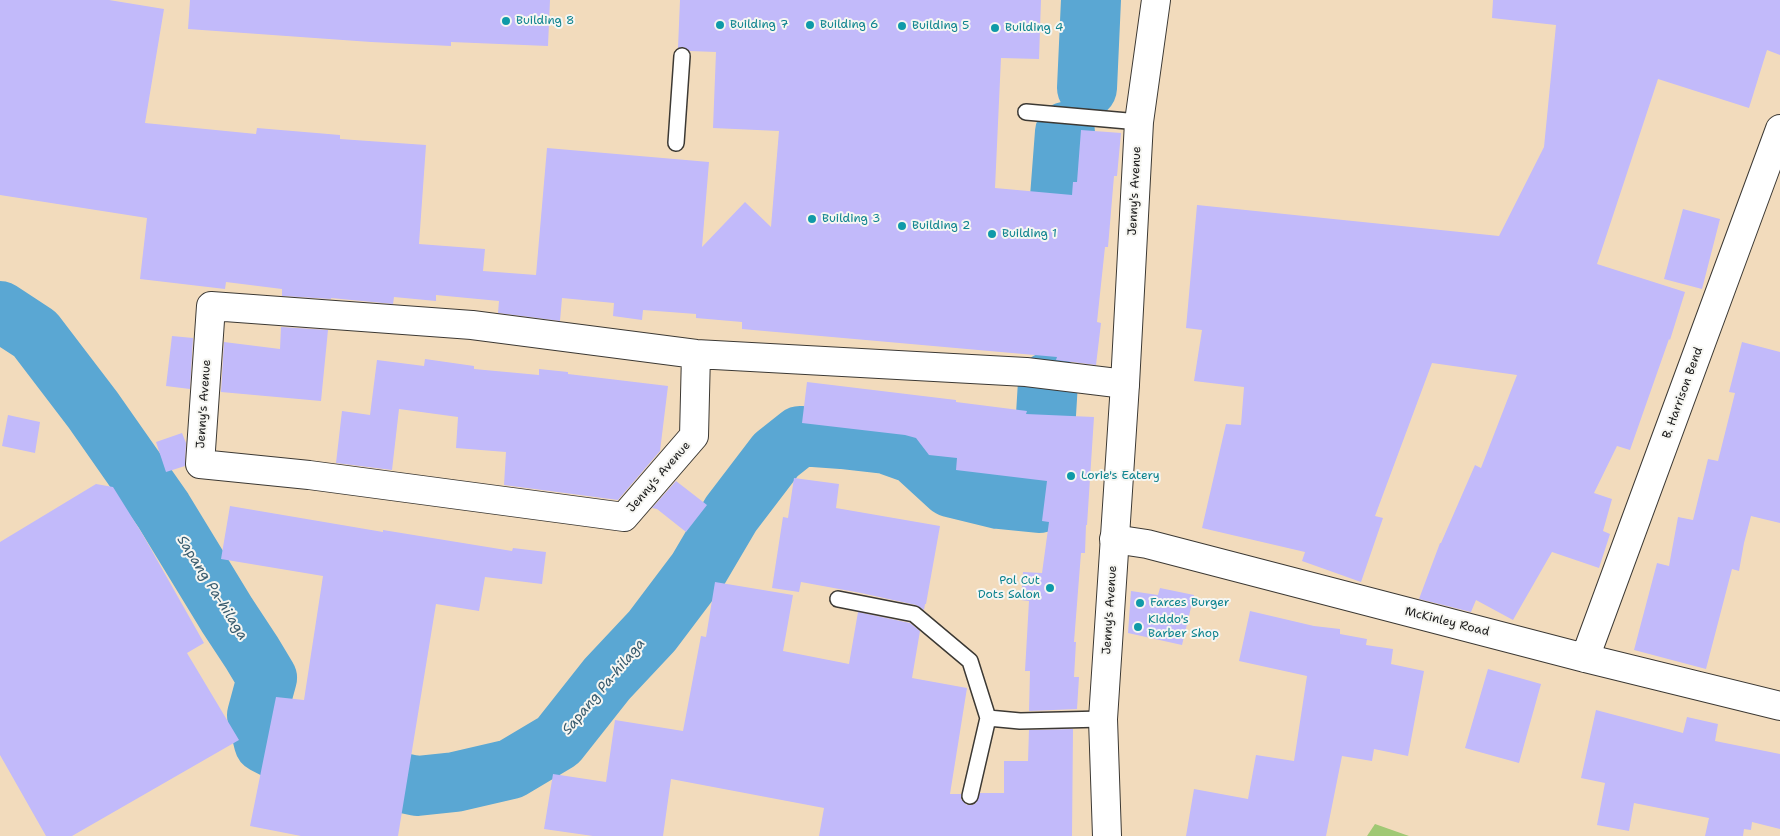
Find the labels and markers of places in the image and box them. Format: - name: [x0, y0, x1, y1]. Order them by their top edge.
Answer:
- place label: Building 8: [516, 14, 574, 28]
- marker: Building 8: [500, 15, 512, 27]
- place label: Building 7: [730, 18, 788, 32]
- place label: Building 6: [820, 18, 878, 32]
- marker: Building 7: [714, 19, 726, 31]
- marker: Building 6: [804, 19, 816, 31]
- place label: Building 5: [912, 19, 969, 33]
- marker: Building 5: [896, 20, 908, 32]
- place label: Building 4: [1005, 21, 1063, 35]
- marker: Building 4: [989, 22, 1001, 34]
- place label: Building 3: [822, 212, 880, 226]
- marker: Building 3: [806, 213, 818, 225]
- place label: Building 2: [912, 219, 970, 233]
- marker: Building 2: [896, 220, 908, 232]
- place label: Building 1: [1002, 227, 1057, 241]
- marker: Building 1: [986, 228, 998, 240]
- place label: Lorie's Eatery: [1081, 469, 1160, 483]
- marker: Lorie's Eatery: [1065, 470, 1077, 482]
- place label: Pol Cut Dots Salon: [978, 574, 1040, 602]
- marker: Pol Cut Dots Salon: [1044, 582, 1056, 594]
- place label: Farces Burger: [1150, 596, 1229, 610]
- marker: Farces Burger: [1134, 597, 1146, 609]
- place label: Kiddo's Barber Shop: [1148, 613, 1219, 641]
- marker: Kiddo's Barber Shop: [1132, 621, 1144, 633]

